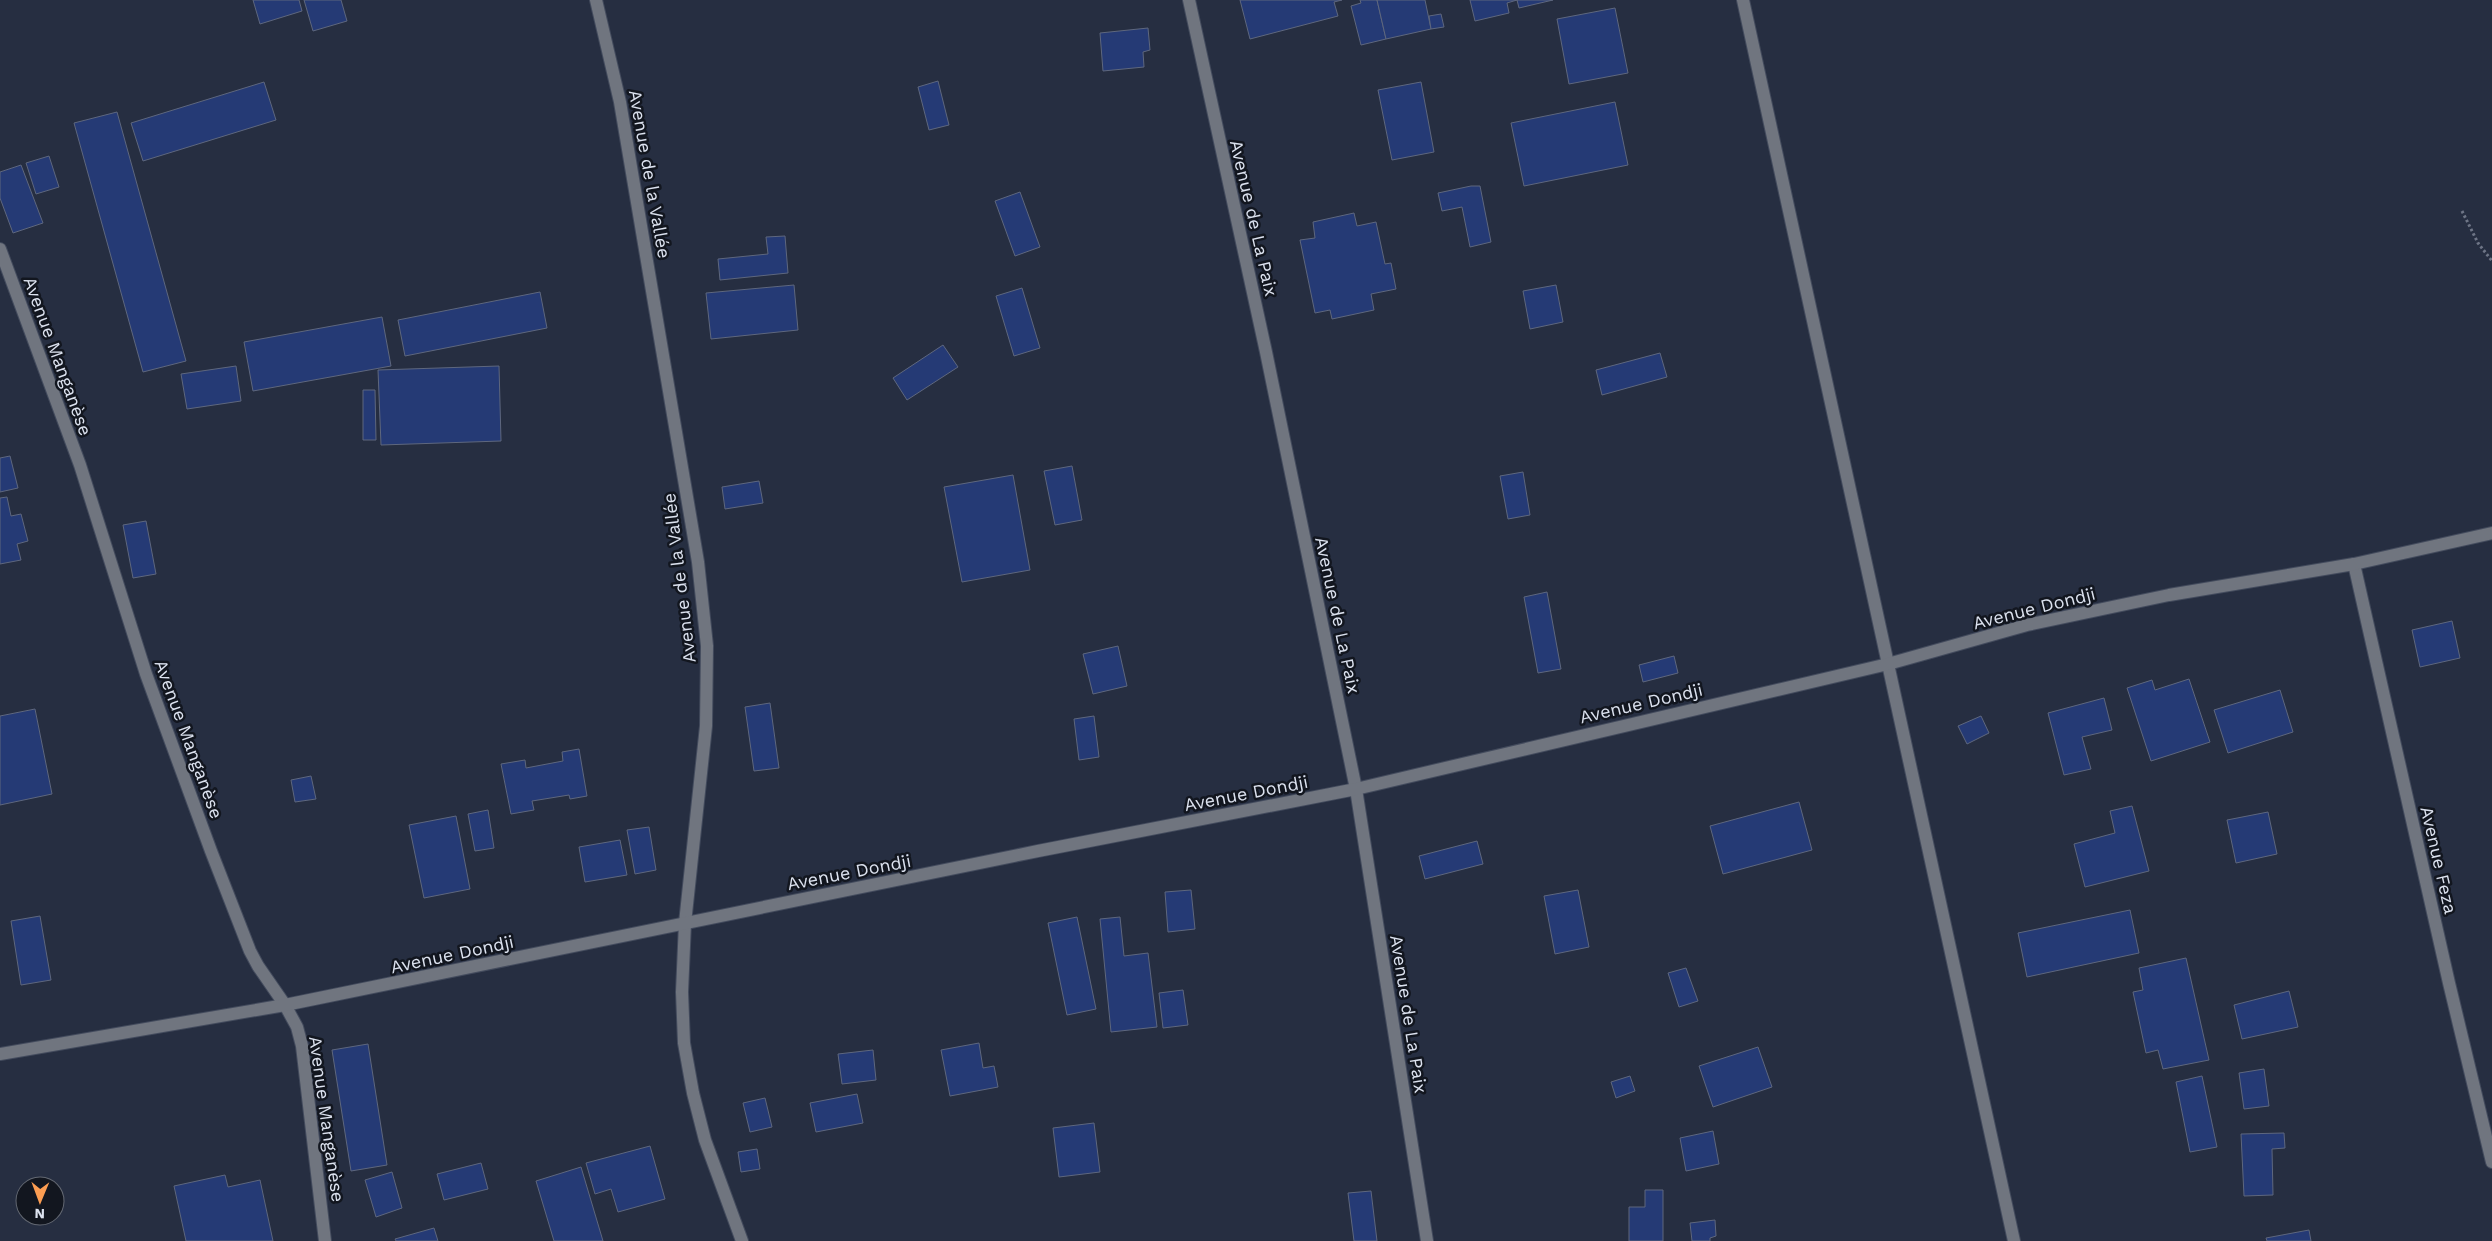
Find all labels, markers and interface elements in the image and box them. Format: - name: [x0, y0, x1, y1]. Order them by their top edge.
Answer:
- street label: Avenue de la Vallée: [625, 88, 675, 260]
- street label: Avenue de La Paix: [1226, 138, 1282, 298]
- street label: Avenue Manganèse: [19, 274, 97, 438]
- street label: Avenue de la Vallée: [658, 492, 700, 664]
- street label: Avenue de La Paix: [1311, 535, 1365, 695]
- street label: Avenue Dondji: [1971, 583, 2097, 633]
- street label: Avenue Manganèse: [150, 657, 228, 821]
- street label: Avenue Dondji: [1577, 679, 1705, 727]
- street label: Avenue Dondji: [1182, 771, 1310, 815]
- street label: Avenue Feza: [2416, 804, 2462, 916]
- street label: Avenue Dondji: [785, 850, 913, 894]
- street label: Avenue Dondji: [388, 931, 516, 977]
- street label: Avenue de La Paix: [1386, 933, 1432, 1095]
- street label: Avenue Manganèse: [305, 1035, 349, 1203]
- north arrow: [15, 1176, 65, 1226]
- text: N: [34, 1206, 45, 1222]

